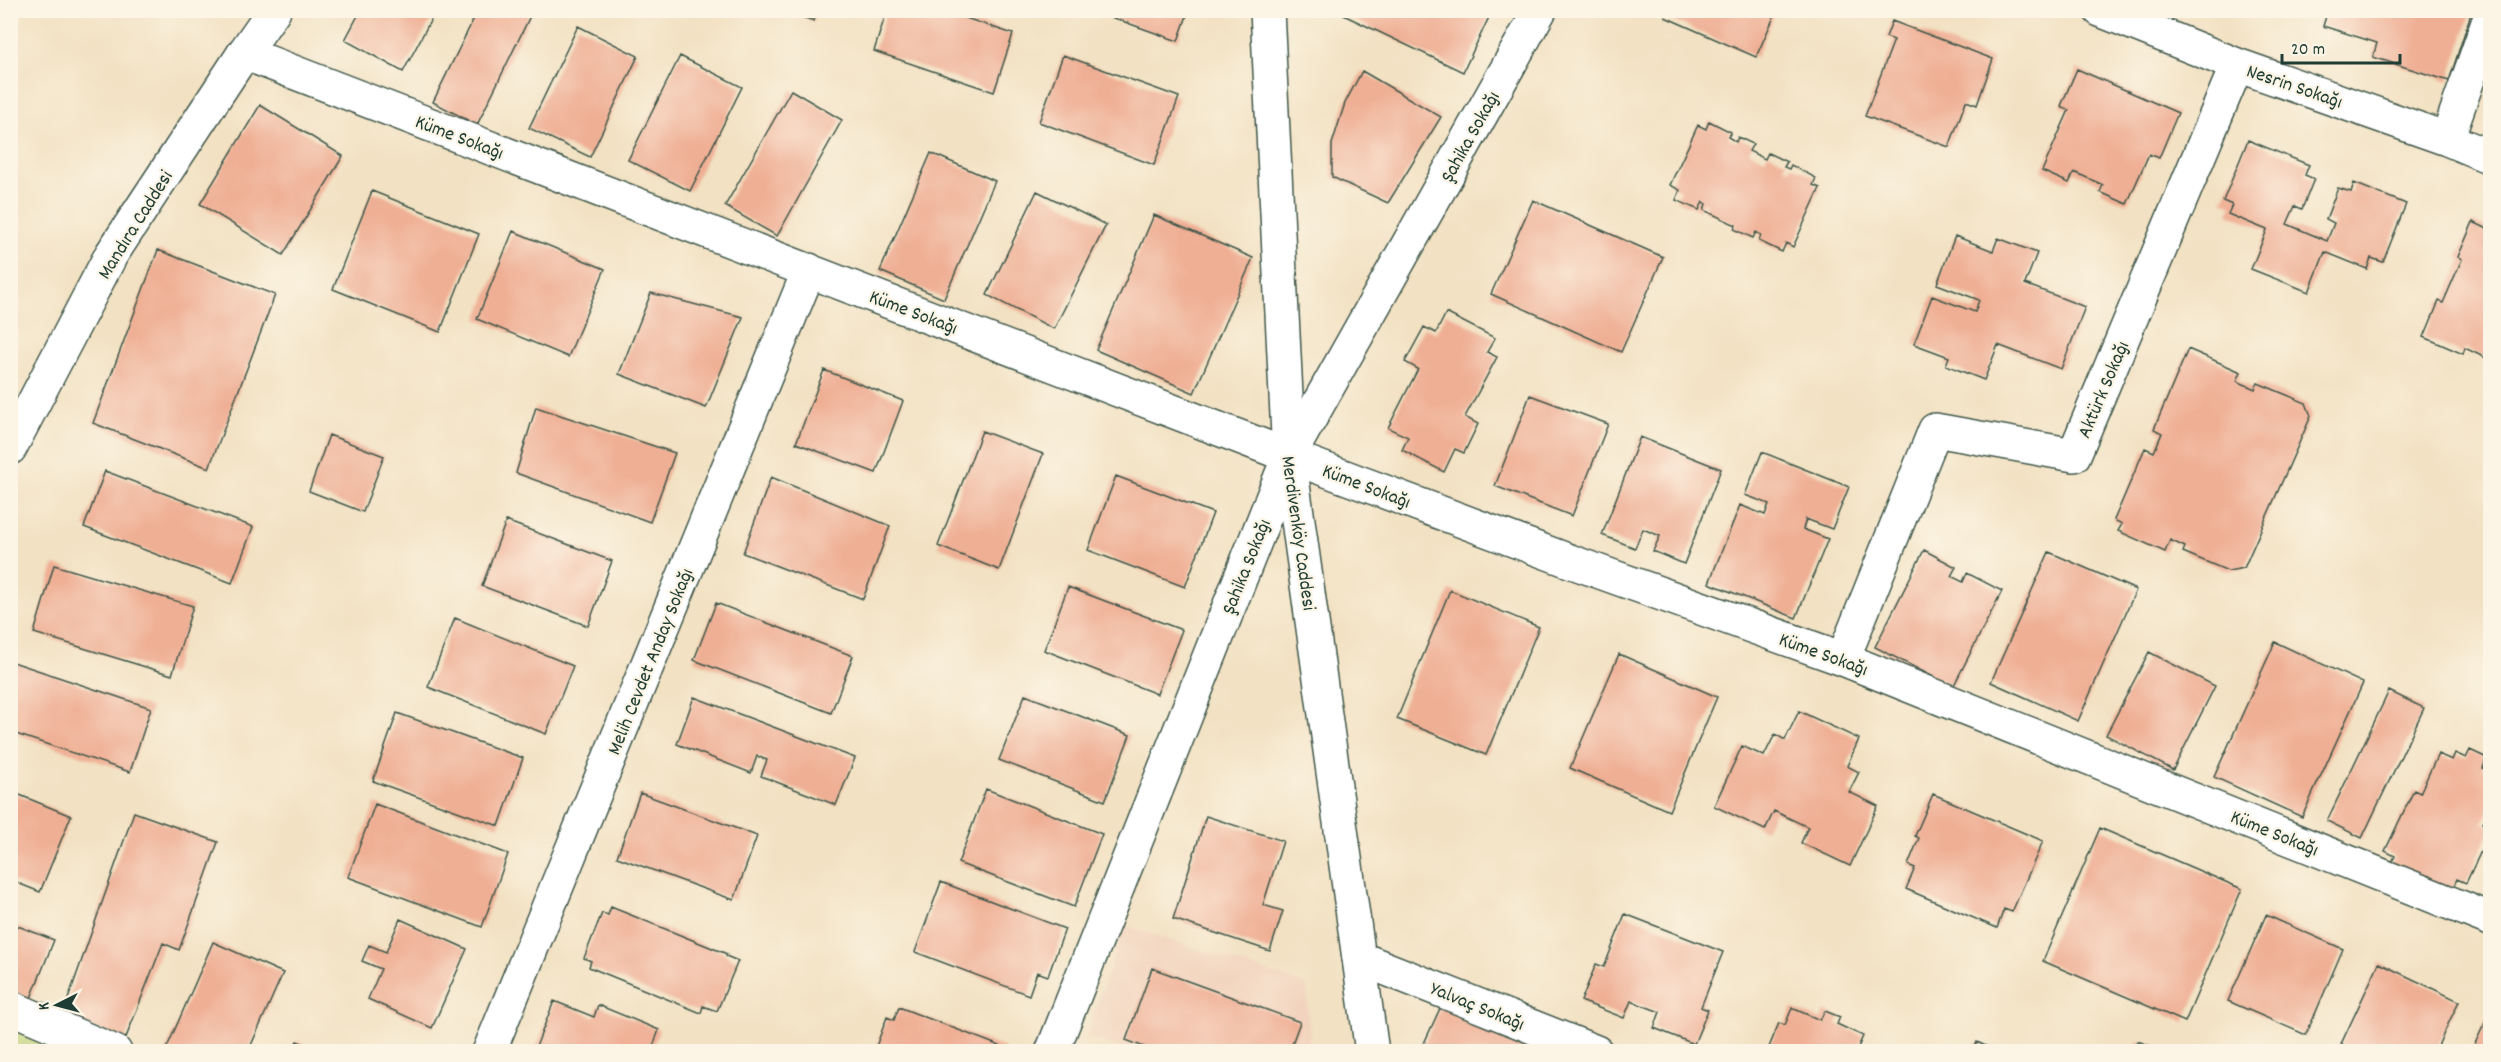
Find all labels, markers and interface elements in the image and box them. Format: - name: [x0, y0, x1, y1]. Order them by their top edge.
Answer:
- scale bar: [2282, 27, 2400, 65]
- text: 20 m: [2291, 38, 2325, 63]
- street label: Nesrin Sokağı: [2242, 58, 2346, 117]
- street label: Şahika Sokağı: [1435, 87, 1508, 188]
- street label: Küme Sokağı: [411, 109, 507, 168]
- street label: Mandıra Caddesi: [92, 165, 181, 285]
- street label: Küme Sokağı: [865, 284, 961, 343]
- street label: Aktürk Sokağı: [2072, 337, 2138, 443]
- street label: Merdivenköy Caddesi: [1272, 454, 1322, 613]
- street label: Küme Sokağı: [1318, 458, 1414, 517]
- street label: Şahika Sokağı: [1216, 515, 1280, 619]
- street label: Melih Cevdet Anday Sokağı: [601, 565, 702, 760]
- street label: Küme Sokağı: [1775, 627, 1871, 685]
- street label: Küme Sokağı: [2226, 804, 2322, 865]
- north arrow: [27, 975, 87, 1035]
- street label: Yalvaç Sokağı: [1425, 976, 1528, 1039]
- text: K: [33, 1001, 56, 1011]

